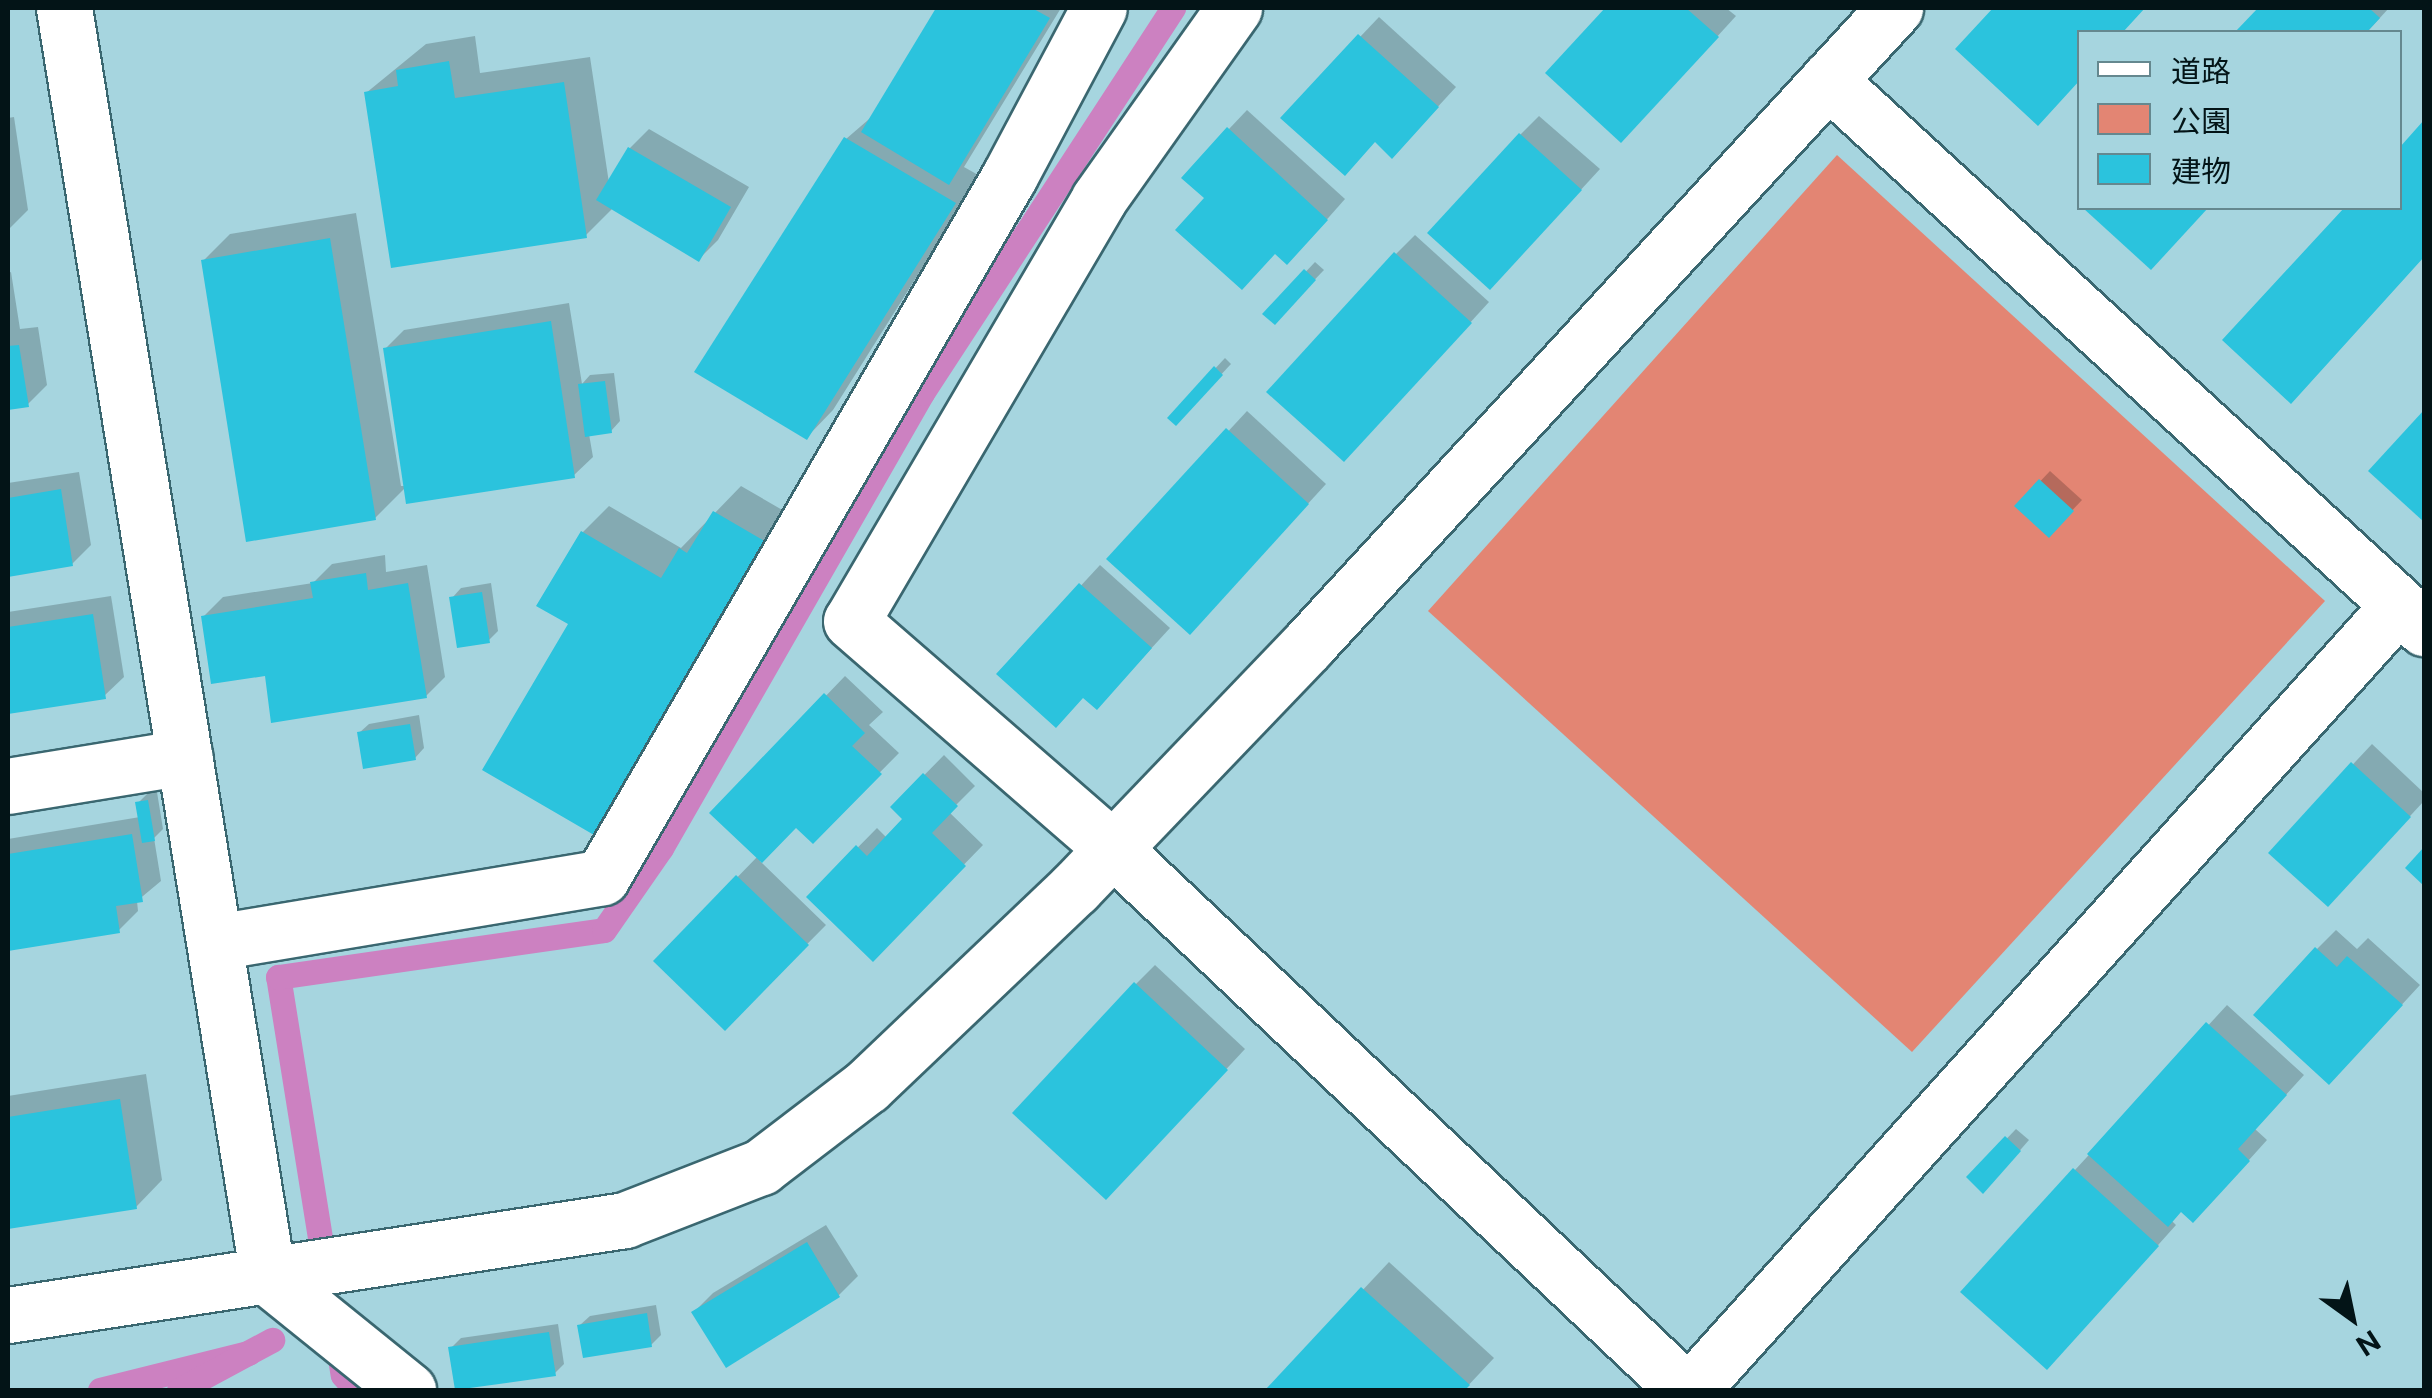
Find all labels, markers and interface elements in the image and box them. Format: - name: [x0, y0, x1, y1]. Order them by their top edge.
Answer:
- legend: [2077, 30, 2402, 210]
- text: 道路: [2171, 53, 2231, 89]
- text: 公園: [2171, 103, 2231, 139]
- text: 建物: [2171, 153, 2231, 189]
- north arrow: [2302, 1268, 2402, 1368]
- text: N: [2350, 1324, 2387, 1363]

